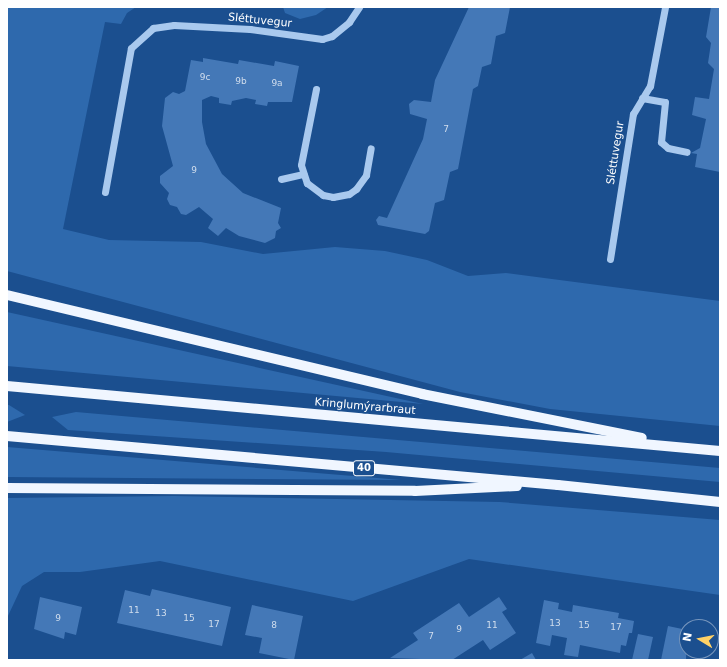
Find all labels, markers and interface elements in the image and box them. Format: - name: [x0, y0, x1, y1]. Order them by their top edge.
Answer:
- street label: Sléttuvegur: [227, 11, 293, 31]
- house number: 9c: [200, 72, 210, 82]
- house number: 9b: [235, 76, 247, 86]
- house number: 9a: [271, 78, 283, 88]
- street label: Sléttuvegur: [604, 120, 628, 186]
- house number: 7: [443, 124, 449, 134]
- house number: 9: [191, 165, 197, 175]
- street label: Kringlumýrarbraut: [314, 396, 416, 418]
- road number: 40: [353, 460, 375, 476]
- house number: 11: [128, 605, 140, 615]
- house number: 13: [155, 608, 167, 618]
- house number: 9: [55, 613, 61, 623]
- house number: 15: [183, 613, 195, 623]
- house number: 13: [549, 618, 561, 628]
- house number: 17: [208, 619, 220, 629]
- north arrow: [679, 619, 719, 659]
- house number: 8: [271, 620, 277, 630]
- house number: 11: [486, 620, 498, 630]
- house number: 15: [578, 620, 590, 630]
- house number: 17: [610, 622, 622, 632]
- house number: 9: [456, 624, 462, 634]
- house number: 7: [428, 631, 434, 641]
- text: N: [680, 631, 695, 643]

